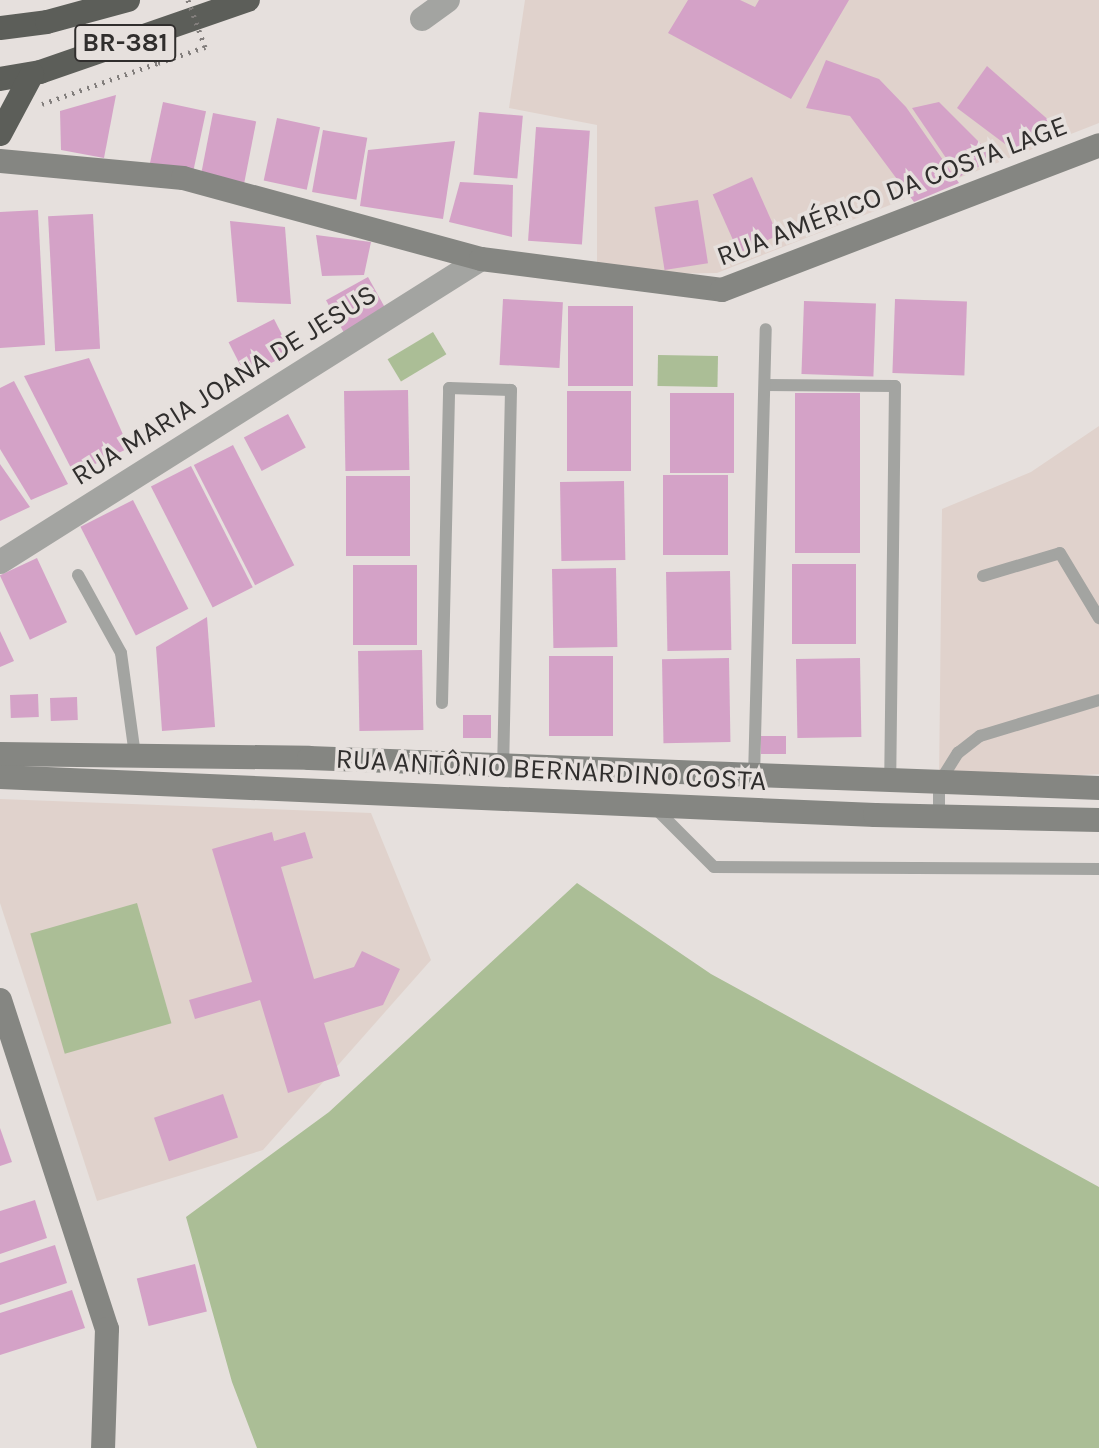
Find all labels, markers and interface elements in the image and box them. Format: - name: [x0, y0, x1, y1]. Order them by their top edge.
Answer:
- road number: BR-381: [73, 21, 177, 65]
- street label: RUA AMÉRICO DA COSTA LAGE: [712, 109, 1072, 273]
- street label: RUA MARIA JOANA DE JESUS: [65, 277, 383, 493]
- street label: RUA ANTÔNIO BERNARDINO COSTA: [335, 742, 767, 798]

